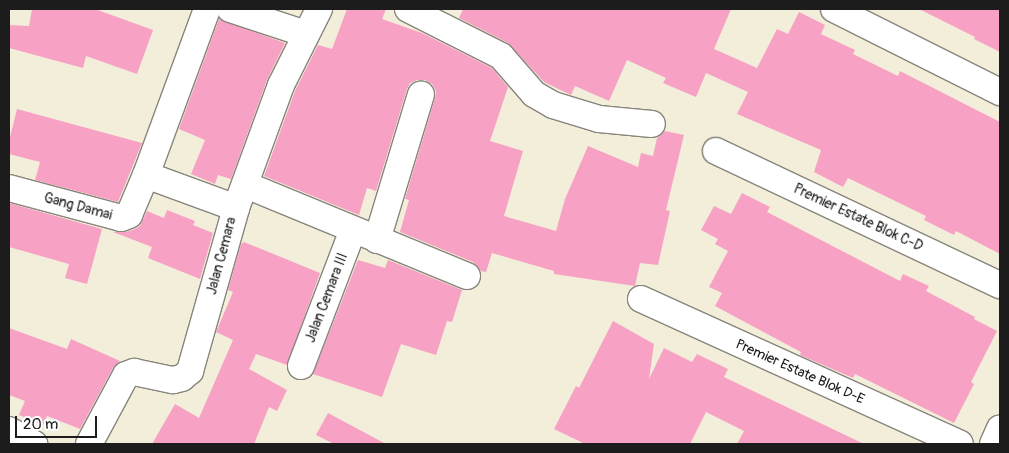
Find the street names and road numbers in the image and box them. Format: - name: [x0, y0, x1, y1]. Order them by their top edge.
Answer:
- street label: Premier Estate Blok C-D: [791, 181, 925, 255]
- street label: Gang Damai: [42, 190, 114, 224]
- street label: Jalan Cemara: [204, 215, 240, 297]
- street label: Jalan Cemara III: [302, 251, 352, 345]
- street label: Premier Estate Blok D-E: [733, 336, 867, 408]

